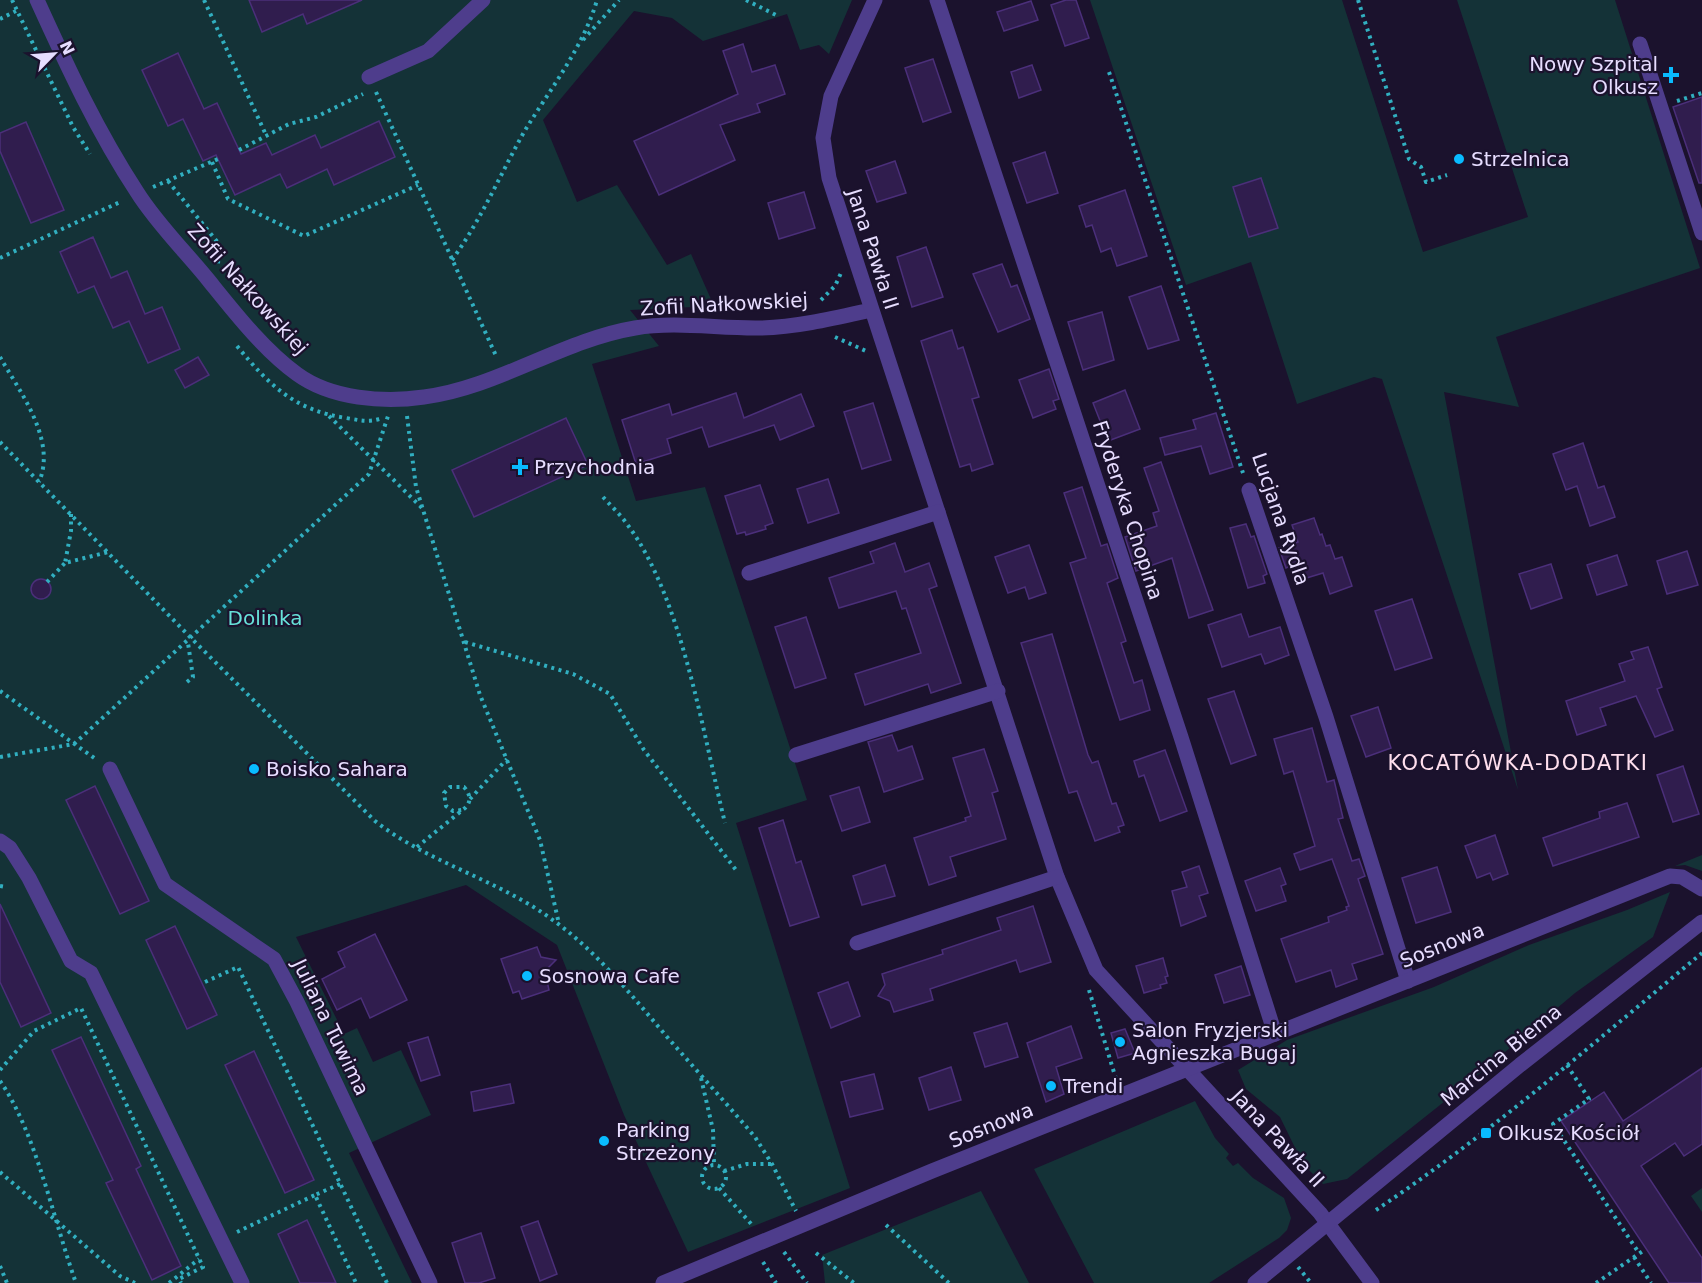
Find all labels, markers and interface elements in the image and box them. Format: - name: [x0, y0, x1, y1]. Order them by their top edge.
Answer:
- north arrow: [24, 24, 84, 84]
- text: N: [56, 38, 79, 58]
- place label: Nowy Szpital Olkusz: [1529, 52, 1658, 99]
- marker: Nowy Szpital Olkusz: [1662, 66, 1680, 84]
- place label: Strzelnica: [1471, 147, 1570, 171]
- marker: Strzelnica: [1452, 152, 1466, 166]
- street label: Jana Pawła II: [842, 184, 904, 312]
- street label: Zofii Nałkowskiej: [183, 218, 313, 360]
- street label: Zofii Nałkowskiej: [639, 288, 809, 320]
- street label: Fryderyka Chopina: [1088, 417, 1168, 603]
- street label: Lucjana Rydla: [1247, 450, 1315, 588]
- place label: Przychodnia: [534, 455, 655, 479]
- marker: Przychodnia: [511, 458, 529, 476]
- park label: Dolinka: [228, 606, 302, 630]
- district label: KOCATÓWKA-DODATKI: [1387, 750, 1649, 775]
- place label: Boisko Sahara: [266, 757, 408, 781]
- marker: Boisko Sahara: [247, 762, 261, 776]
- street label: Sosnowa: [1396, 917, 1488, 973]
- street label: Juliana Tuwima: [287, 953, 374, 1099]
- place label: Sosnowa Cafe: [539, 964, 680, 988]
- marker: Sosnowa Cafe: [520, 969, 534, 983]
- street label: Marcina Biema: [1436, 999, 1566, 1111]
- place label: Salon Fryzjerski Agnieszka Bugaj: [1132, 1018, 1297, 1065]
- marker: Salon Fryzjerski Agnieszka Bugaj: [1113, 1035, 1127, 1049]
- place label: Trendi: [1062, 1074, 1123, 1098]
- marker: Trendi: [1044, 1079, 1058, 1093]
- street label: Jana Pawła II: [1225, 1083, 1330, 1192]
- street label: Sosnowa: [945, 1097, 1037, 1153]
- place label: Parking Strzeżony: [616, 1118, 715, 1165]
- place label: Olkusz Kościół: [1498, 1121, 1640, 1145]
- marker: Olkusz Kościół: [1479, 1126, 1493, 1140]
- marker: Parking Strzeżony: [597, 1134, 611, 1148]

